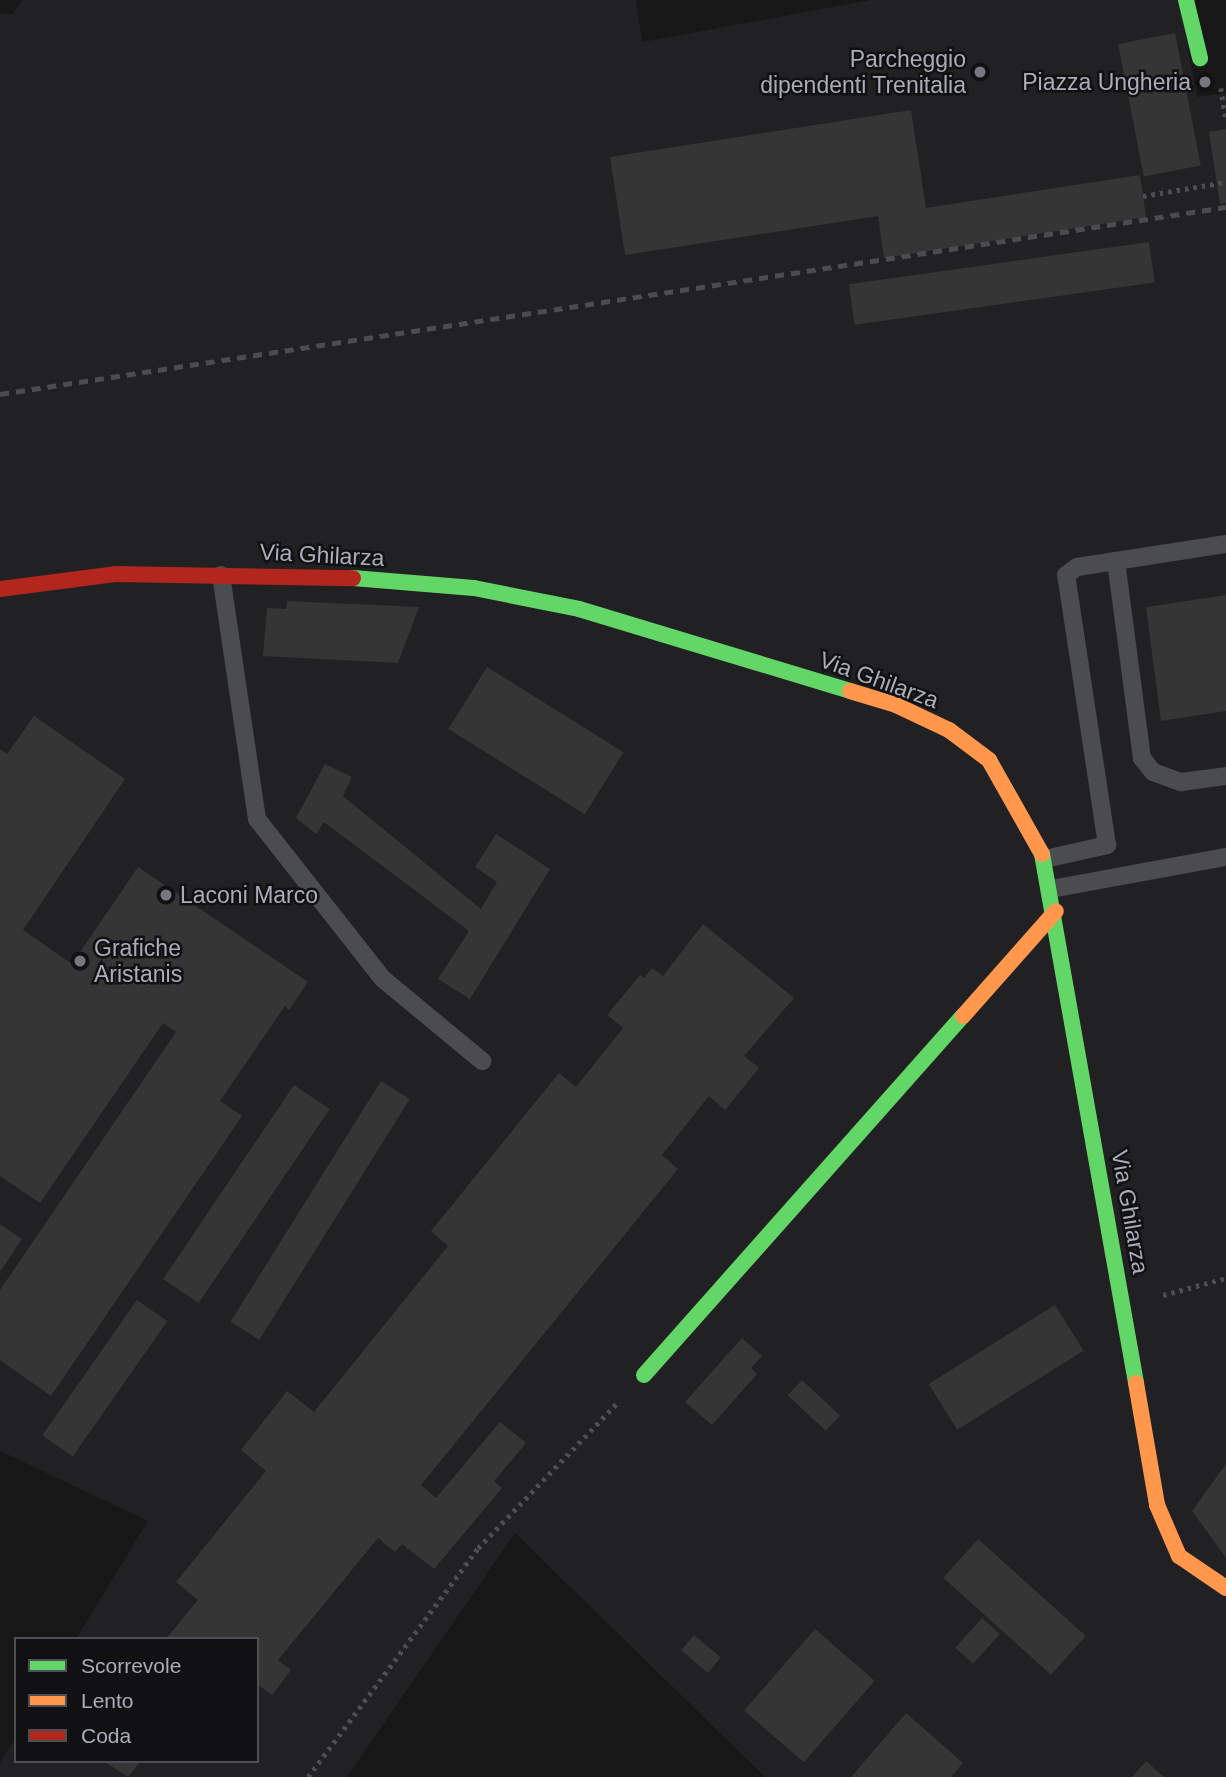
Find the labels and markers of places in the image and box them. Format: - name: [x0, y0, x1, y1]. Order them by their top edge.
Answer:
- place label: Parcheggio dipendenti Trenitalia: [760, 45, 966, 99]
- marker: Parcheggio dipendenti Trenitalia: [972, 64, 988, 80]
- place label: Piazza Ungheria: [1022, 68, 1191, 96]
- marker: Piazza Ungheria: [1197, 74, 1213, 90]
- place label: Laconi Marco: [180, 881, 318, 909]
- marker: Laconi Marco: [158, 887, 174, 903]
- place label: Grafiche Aristanis: [94, 934, 182, 988]
- marker: Grafiche Aristanis: [72, 953, 88, 969]

